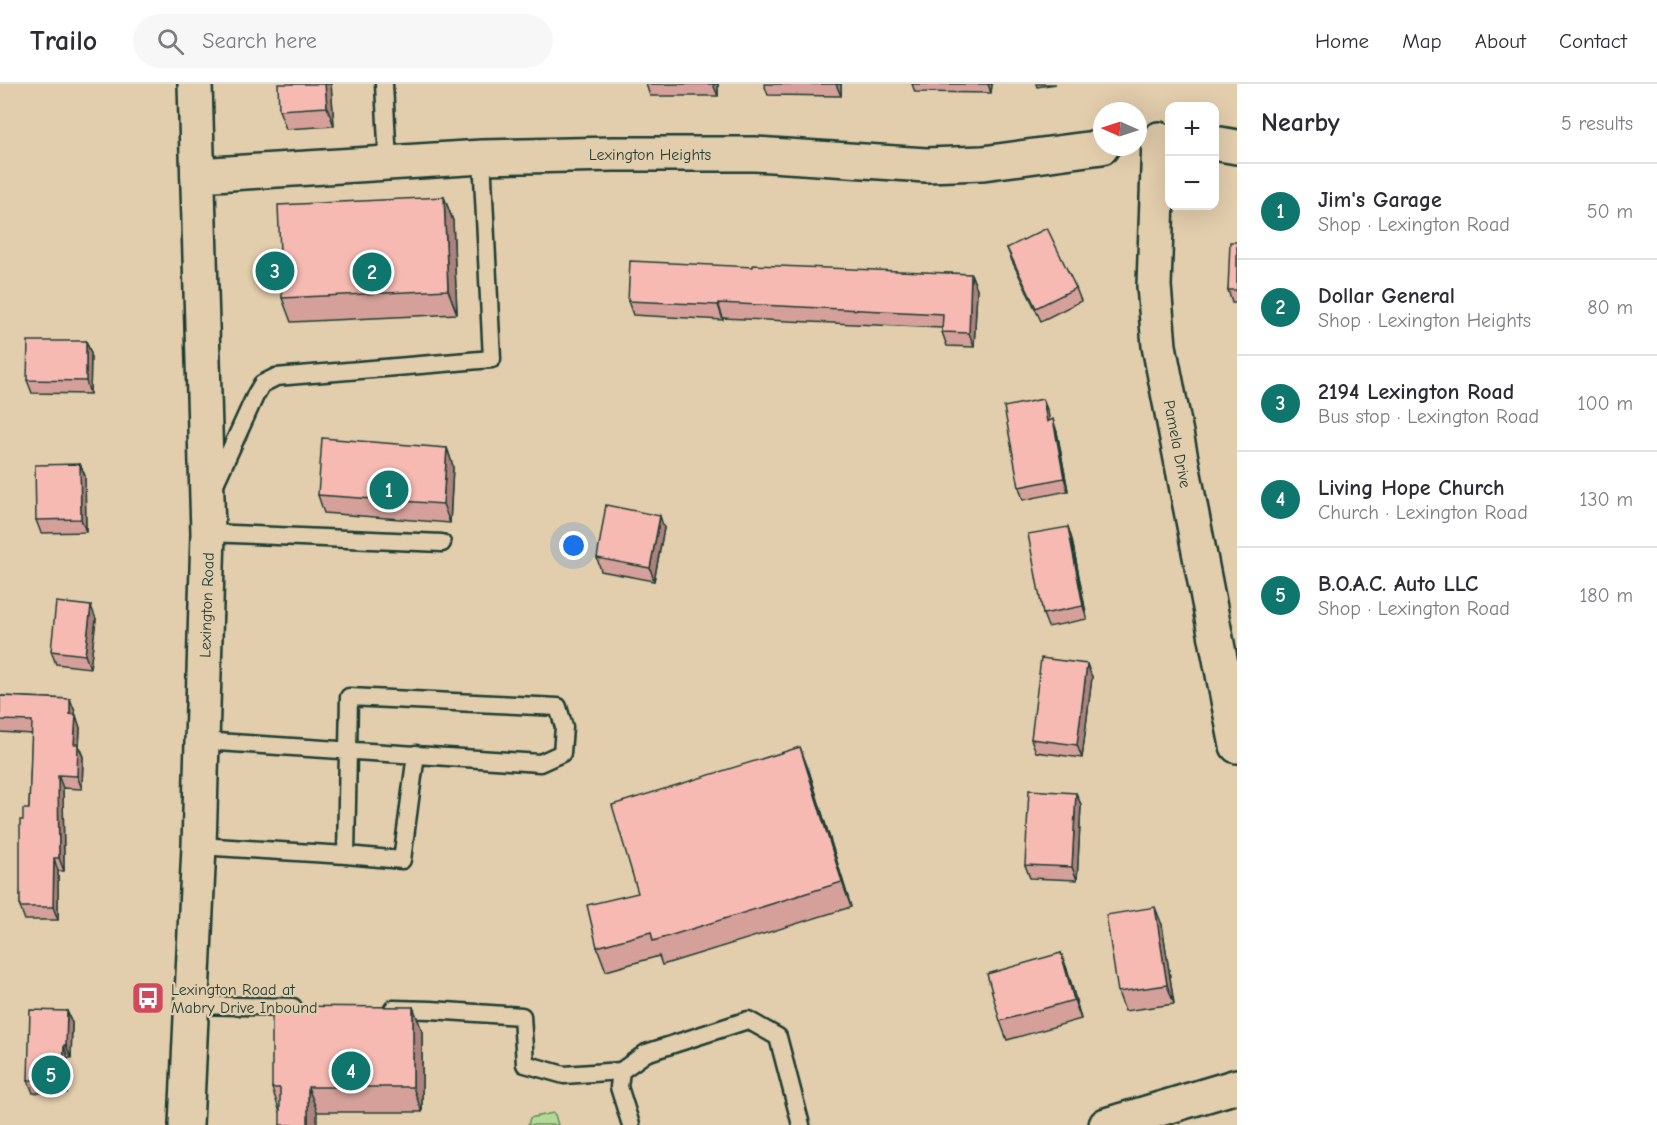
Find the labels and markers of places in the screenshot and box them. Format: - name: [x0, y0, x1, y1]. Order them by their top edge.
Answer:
- pin: 3: [256, 248, 294, 294]
- pin: 2: [352, 250, 392, 294]
- pin: 1: [370, 468, 408, 512]
- bus stop icon: Lexington Road at Mabry Drive Inbound: [130, 980, 166, 1016]
- place label: Lexington Road at Mabry Drive Inbound: [171, 981, 318, 1017]
- pin: 4: [332, 1048, 370, 1094]
- pin: 5: [32, 1052, 70, 1098]

